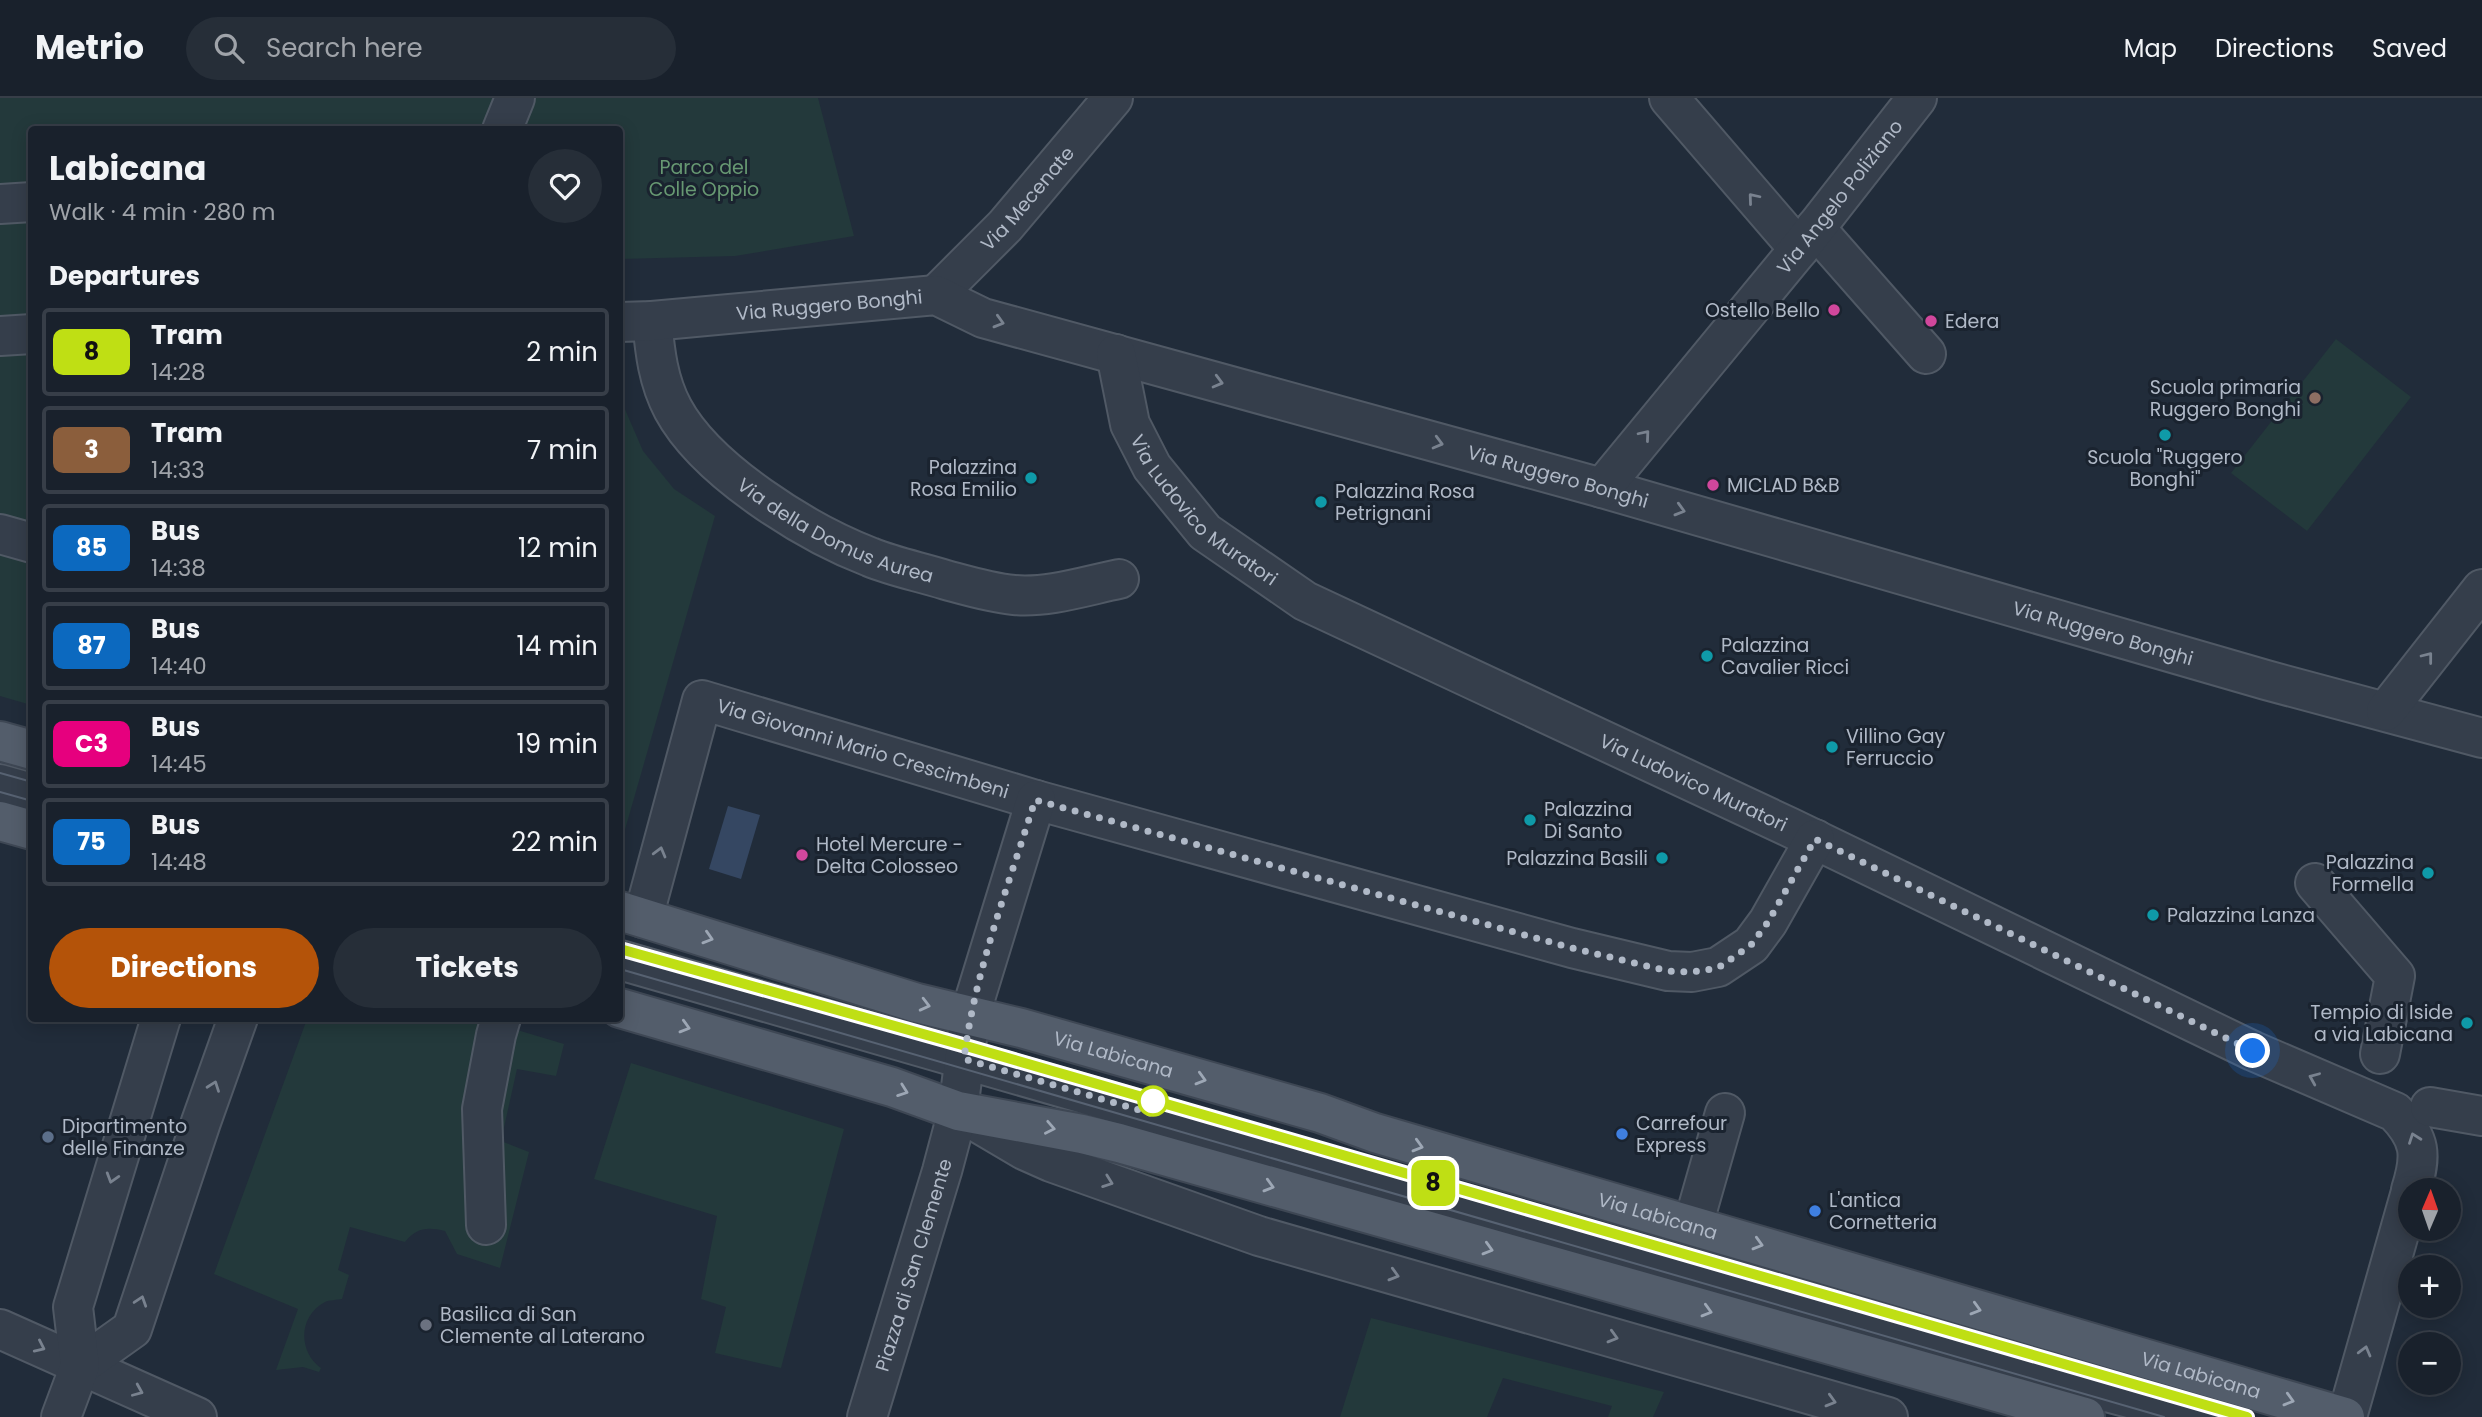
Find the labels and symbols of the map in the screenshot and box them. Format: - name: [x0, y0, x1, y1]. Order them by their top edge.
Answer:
- street label: Via Angelo Poliziano: [1771, 114, 1909, 280]
- street label: Via Mecenate: [975, 141, 1081, 257]
- park label: Parco del Colle Oppio: [649, 154, 759, 203]
- one-way arrow: [1749, 194, 1761, 207]
- street label: Via Ruggero Bonghi: [735, 283, 924, 327]
- place label: Ostello Bello: [1705, 297, 1820, 324]
- marker: Ostello Bello: [1826, 302, 1842, 318]
- place label: Edera: [1945, 308, 1999, 335]
- marker: Edera: [1923, 313, 1939, 329]
- one-way arrow: [993, 314, 1005, 328]
- one-way arrow: [1212, 374, 1224, 389]
- place label: Scuola primaria Ruggero Bonghi: [2150, 374, 2301, 423]
- marker: Scuola primaria Ruggero Bonghi: [2307, 390, 2323, 406]
- marker: Scuola "Ruggero Bonghi": [2157, 427, 2173, 443]
- street label: Via Ludovico Muratori: [1124, 430, 1283, 592]
- one-way arrow: [1637, 430, 1649, 443]
- one-way arrow: [1431, 434, 1443, 449]
- street label: Via Ruggero Bonghi: [1464, 439, 1652, 515]
- place label: Scuola "Ruggero Bonghi": [2087, 444, 2243, 493]
- place label: Palazzina Rosa Emilio: [910, 454, 1017, 503]
- marker: Palazzina Rosa Emilio: [1023, 470, 1039, 486]
- street label: Via della Domus Aurea: [731, 472, 937, 590]
- place label: MICLAD B&B: [1727, 472, 1840, 499]
- marker: MICLAD B&B: [1705, 477, 1721, 493]
- place label: Palazzina Rosa Petrignani: [1335, 478, 1475, 527]
- marker: Palazzina Rosa Petrignani: [1313, 494, 1329, 510]
- one-way arrow: [1674, 502, 1686, 517]
- street label: Via Ruggero Bonghi: [2009, 594, 2196, 672]
- place label: Palazzina Cavalier Ricci: [1721, 632, 1849, 681]
- marker: Palazzina Cavalier Ricci: [1699, 648, 1715, 664]
- one-way arrow: [2419, 653, 2432, 665]
- street label: Via Giovanni Mario Crescimbeni: [714, 692, 1012, 805]
- place label: Villino Gay Ferruccio: [1846, 723, 1946, 772]
- street label: Via Ludovico Muratori: [1595, 727, 1792, 838]
- marker: Villino Gay Ferruccio: [1824, 739, 1840, 755]
- place label: Palazzina Di Santo: [1544, 796, 1632, 845]
- marker: Palazzina Di Santo: [1522, 812, 1538, 828]
- place label: Hotel Mercure - Delta Colosseo: [816, 831, 963, 880]
- place label: Palazzina Basili: [1506, 845, 1648, 872]
- one-way arrow: [652, 846, 666, 858]
- marker: Hotel Mercure - Delta Colosseo: [794, 847, 810, 863]
- place label: Palazzina Formella: [2326, 849, 2414, 898]
- marker: Palazzina Basili: [1654, 850, 1670, 866]
- marker: Palazzina Formella: [2420, 865, 2436, 881]
- place label: Palazzina Lanza: [2167, 902, 2315, 929]
- marker: Palazzina Lanza: [2145, 907, 2161, 923]
- one-way arrow: [701, 929, 713, 944]
- one-way arrow: [919, 997, 931, 1011]
- place label: Tempio di Iside a via Labicana: [2310, 999, 2453, 1048]
- marker: Tempio di Iside a via Labicana: [2459, 1015, 2475, 1031]
- one-way arrow: [679, 1018, 691, 1033]
- street label: Via Labicana: [1050, 1025, 1176, 1085]
- your location: [2235, 1033, 2270, 1068]
- one-way arrow: [1195, 1071, 1207, 1086]
- one-way arrow: [2308, 1072, 2320, 1086]
- one-way arrow: [206, 1080, 220, 1092]
- one-way arrow: [897, 1082, 909, 1096]
- unlabelled marker: [1138, 1086, 1168, 1116]
- place label: Carrefour Express: [1636, 1110, 1727, 1159]
- place label: Dipartimento delle Finanze: [62, 1113, 187, 1162]
- one-way arrow: [1044, 1119, 1056, 1134]
- marker: Carrefour Express: [1614, 1126, 1630, 1142]
- marker: Dipartimento delle Finanze: [40, 1129, 56, 1145]
- one-way arrow: [2408, 1133, 2422, 1145]
- one-way arrow: [1412, 1137, 1424, 1152]
- street label: Piazza di San Clemente: [869, 1156, 959, 1375]
- line badge: 8: [1410, 1160, 1456, 1206]
- one-way arrow: [106, 1171, 121, 1183]
- one-way arrow: [1102, 1174, 1114, 1188]
- one-way arrow: [1263, 1178, 1275, 1193]
- north arrow: [2398, 1178, 2460, 1241]
- street label: Via Labicana: [1595, 1186, 1721, 1247]
- place label: L'antica Cornetteria: [1829, 1187, 1937, 1236]
- marker: L'antica Cornetteria: [1807, 1203, 1823, 1219]
- one-way arrow: [1752, 1236, 1764, 1251]
- one-way arrow: [1482, 1241, 1494, 1255]
- one-way arrow: [1388, 1267, 1400, 1281]
- one-way arrow: [133, 1296, 147, 1308]
- one-way arrow: [1970, 1300, 1982, 1315]
- place label: Basilica di San Clemente al Laterano: [440, 1301, 645, 1350]
- one-way arrow: [1701, 1302, 1713, 1317]
- marker: Basilica di San Clemente al Laterano: [418, 1317, 434, 1333]
- one-way arrow: [1607, 1329, 1619, 1344]
- one-way arrow: [33, 1339, 45, 1353]
- street label: Via Labicana: [2138, 1345, 2264, 1406]
- one-way arrow: [2356, 1345, 2371, 1357]
- one-way arrow: [131, 1383, 144, 1397]
- one-way arrow: [1825, 1392, 1837, 1407]
- one-way arrow: [2283, 1392, 2295, 1407]

